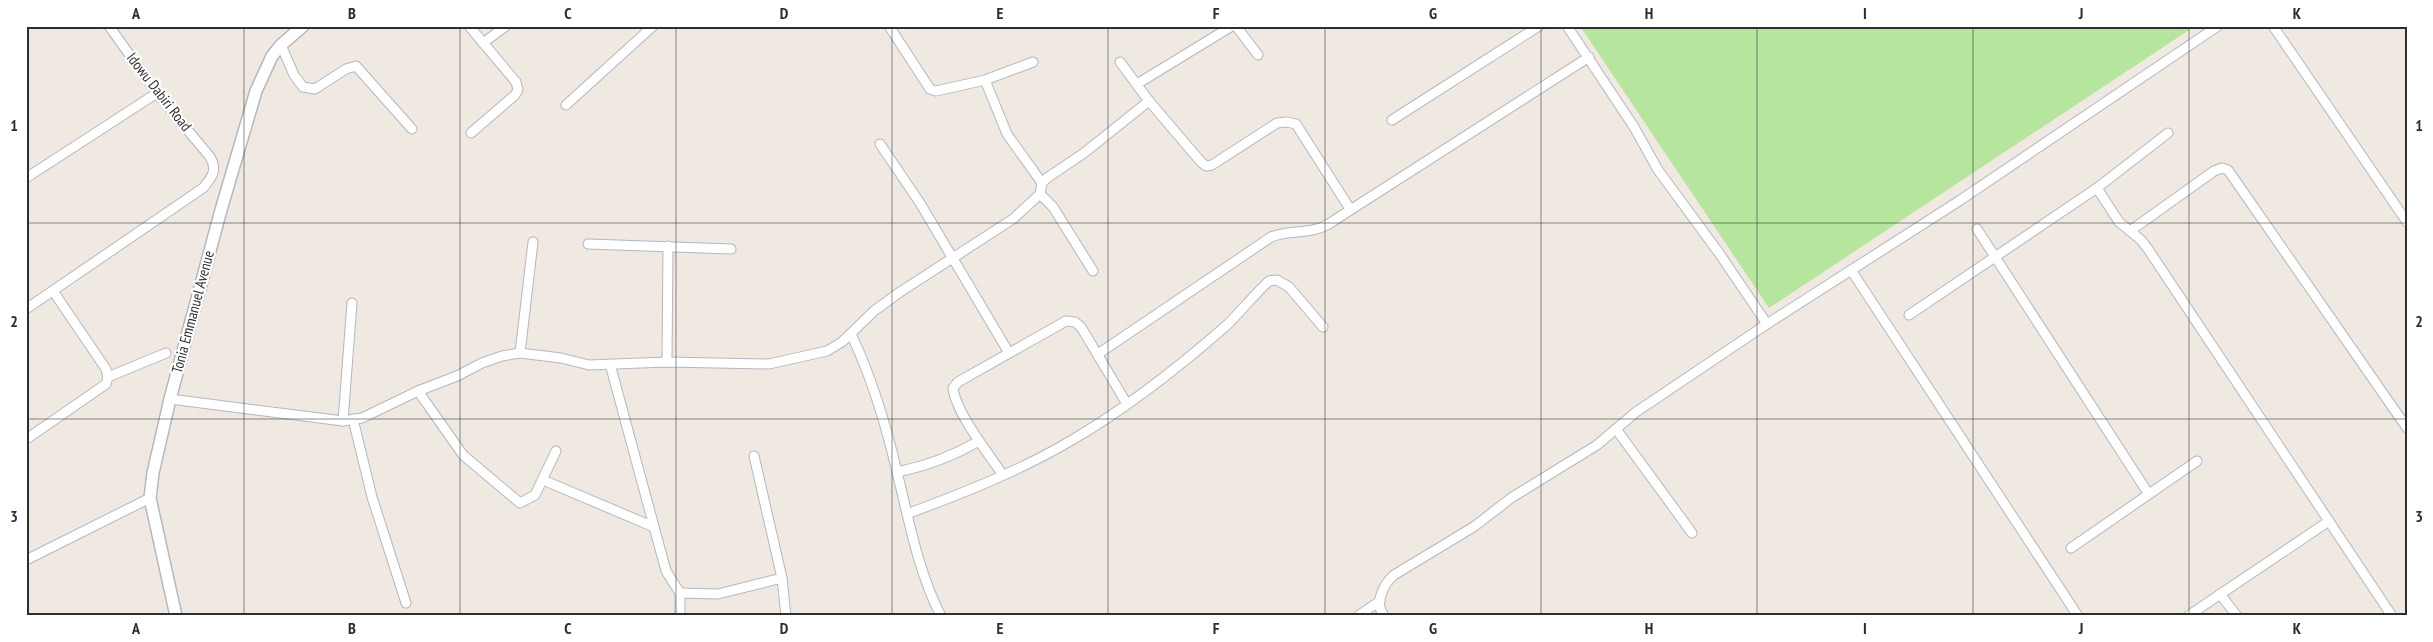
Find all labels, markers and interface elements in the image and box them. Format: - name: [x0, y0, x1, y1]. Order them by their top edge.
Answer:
- text: A: [131, 3, 141, 23]
- text: B: [348, 3, 356, 23]
- text: C: [564, 3, 572, 23]
- text: D: [780, 3, 789, 23]
- text: E: [997, 3, 1004, 23]
- text: F: [1213, 3, 1220, 23]
- text: G: [1429, 3, 1437, 23]
- text: H: [1645, 3, 1653, 23]
- text: I: [1863, 3, 1867, 23]
- text: J: [2078, 3, 2083, 23]
- text: K: [2293, 3, 2302, 23]
- street label: Idowu Dabiri Road: [123, 49, 196, 135]
- text: 1: [10, 115, 18, 135]
- text: 1: [2415, 115, 2423, 135]
- street label: Tonia Emmanuel Avenue: [167, 248, 218, 375]
- text: 2: [10, 311, 18, 331]
- text: 2: [2415, 311, 2423, 331]
- text: 3: [10, 506, 18, 526]
- text: 3: [2415, 506, 2423, 526]
- text: A: [131, 618, 141, 638]
- text: B: [348, 618, 356, 638]
- text: C: [564, 618, 572, 638]
- text: D: [780, 618, 789, 638]
- text: E: [997, 618, 1004, 638]
- text: F: [1213, 618, 1220, 638]
- text: G: [1429, 618, 1437, 638]
- text: H: [1645, 618, 1653, 638]
- text: I: [1863, 618, 1867, 638]
- text: J: [2078, 618, 2083, 638]
- text: K: [2293, 618, 2302, 638]

